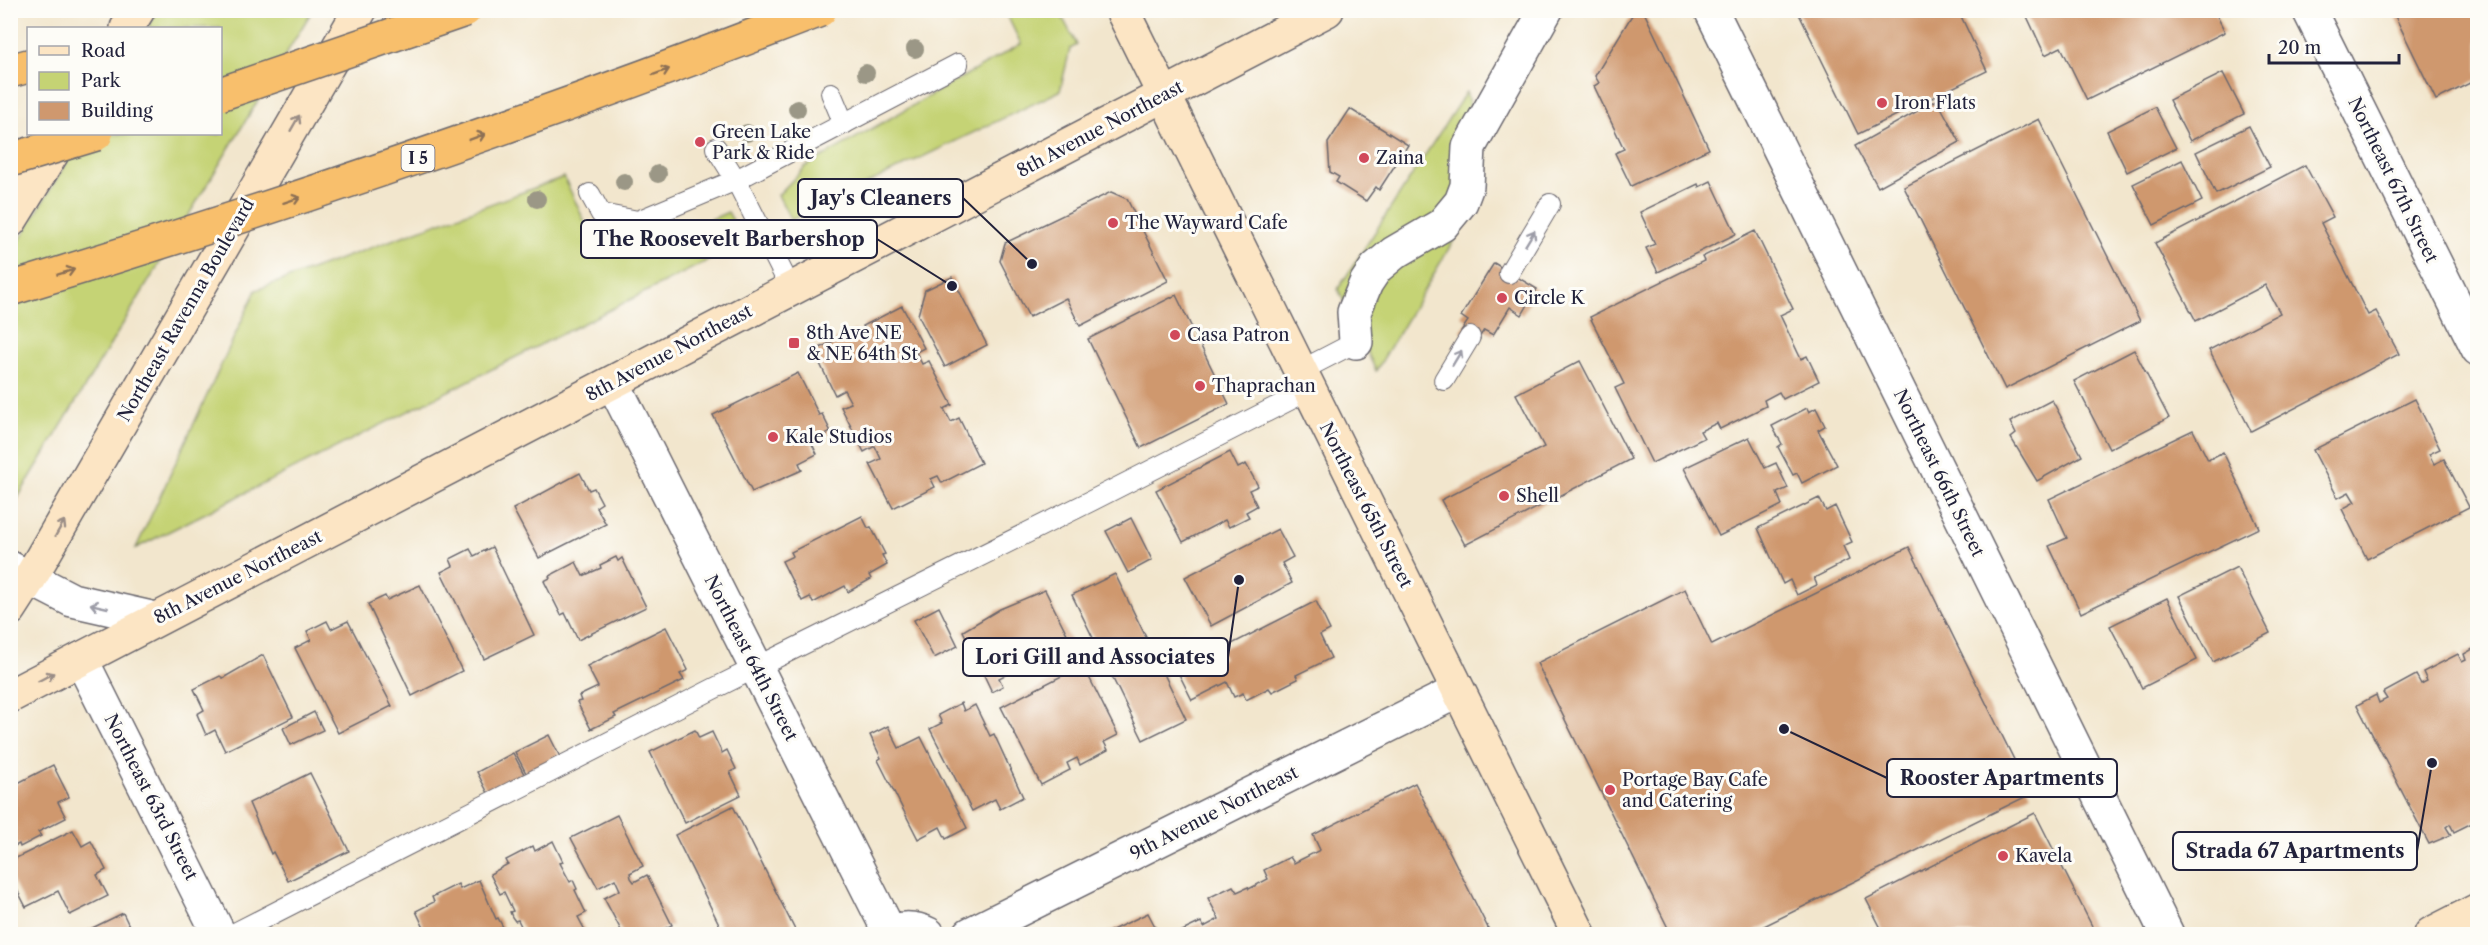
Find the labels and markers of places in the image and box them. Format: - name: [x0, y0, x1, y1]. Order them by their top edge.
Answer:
- place label: Iron Flats: [1894, 92, 1976, 114]
- marker: Iron Flats: [1875, 96, 1889, 110]
- place label: Green Lake Park & Ride: [712, 121, 815, 164]
- marker: Green Lake Park & Ride: [693, 135, 707, 149]
- place label: Zaina: [1376, 147, 1424, 169]
- marker: Zaina: [1357, 151, 1371, 165]
- callout: Jay's Cleaners: [798, 179, 963, 217]
- place label: The Wayward Cafe: [1125, 212, 1288, 234]
- marker: The Wayward Cafe: [1106, 216, 1120, 230]
- callout: The Roosevelt Barbershop: [581, 220, 877, 258]
- place label: Circle K: [1514, 287, 1585, 309]
- marker: Circle K: [1495, 291, 1509, 305]
- place label: 8th Ave NE & NE 64th St: [806, 322, 919, 365]
- place label: Casa Patron: [1187, 324, 1289, 346]
- marker: Casa Patron: [1168, 328, 1182, 342]
- marker: 8th Ave NE & NE 64th St: [787, 336, 801, 350]
- place label: Thaprachan: [1212, 375, 1316, 397]
- marker: Thaprachan: [1193, 379, 1207, 393]
- place label: Kale Studios: [785, 426, 892, 448]
- marker: Kale Studios: [766, 430, 780, 444]
- place label: Shell: [1516, 485, 1559, 507]
- marker: Shell: [1497, 489, 1511, 503]
- callout: Lori Gill and Associates: [963, 638, 1228, 676]
- callout: Rooster Apartments: [1887, 759, 2117, 797]
- place label: Portage Bay Cafe and Catering: [1622, 769, 1768, 812]
- marker: Portage Bay Cafe and Catering: [1603, 783, 1617, 797]
- callout: Strada 67 Apartments: [2173, 832, 2417, 870]
- place label: Kavela: [2015, 845, 2073, 867]
- marker: Kavela: [1996, 849, 2010, 863]

